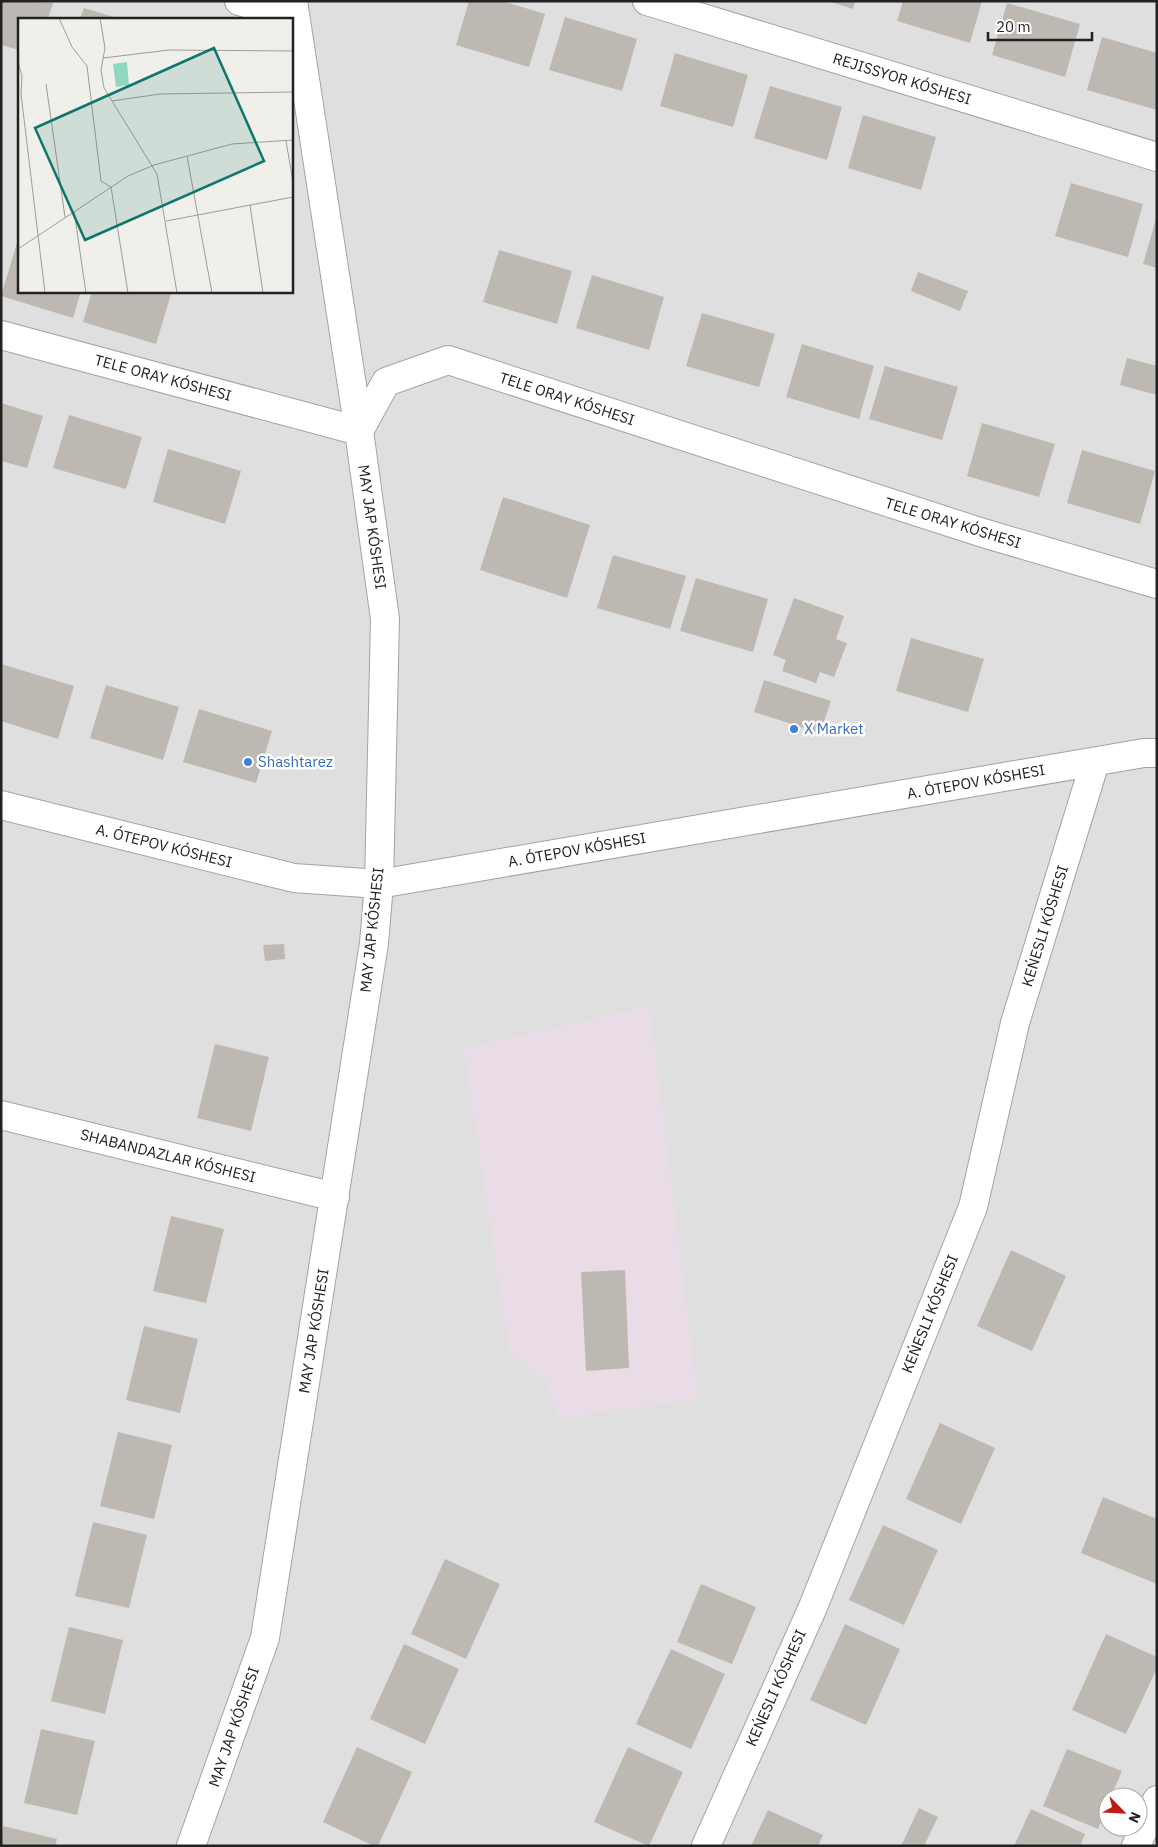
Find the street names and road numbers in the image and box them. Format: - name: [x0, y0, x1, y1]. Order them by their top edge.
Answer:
- street label: REJISSYOR KÓSHESI: [831, 48, 974, 109]
- street label: TELE ORAY KÓSHESI: [93, 350, 234, 405]
- street label: TELE ORAY KÓSHESI: [497, 368, 637, 429]
- street label: MAY JAP KÓSHESI: [354, 463, 391, 591]
- street label: TELE ORAY KÓSHESI: [883, 493, 1023, 552]
- street label: A. ÓTEPOV KÓSHESI: [905, 760, 1046, 803]
- street label: A. ÓTEPOV KÓSHESI: [94, 819, 234, 872]
- street label: A. ÓTEPOV KÓSHESI: [506, 828, 647, 871]
- street label: KEŃESLI KÓSHESI: [1017, 863, 1072, 989]
- street label: MAY JAP KÓSHESI: [355, 866, 388, 993]
- street label: SHABANDAZLAR KÓSHESI: [78, 1125, 258, 1187]
- street label: KEŃESLI KÓSHESI: [897, 1252, 962, 1376]
- street label: MAY JAP KÓSHESI: [294, 1267, 333, 1395]
- street label: KEŃESLI KÓSHESI: [741, 1626, 810, 1749]
- street label: MAY JAP KÓSHESI: [204, 1664, 263, 1789]

